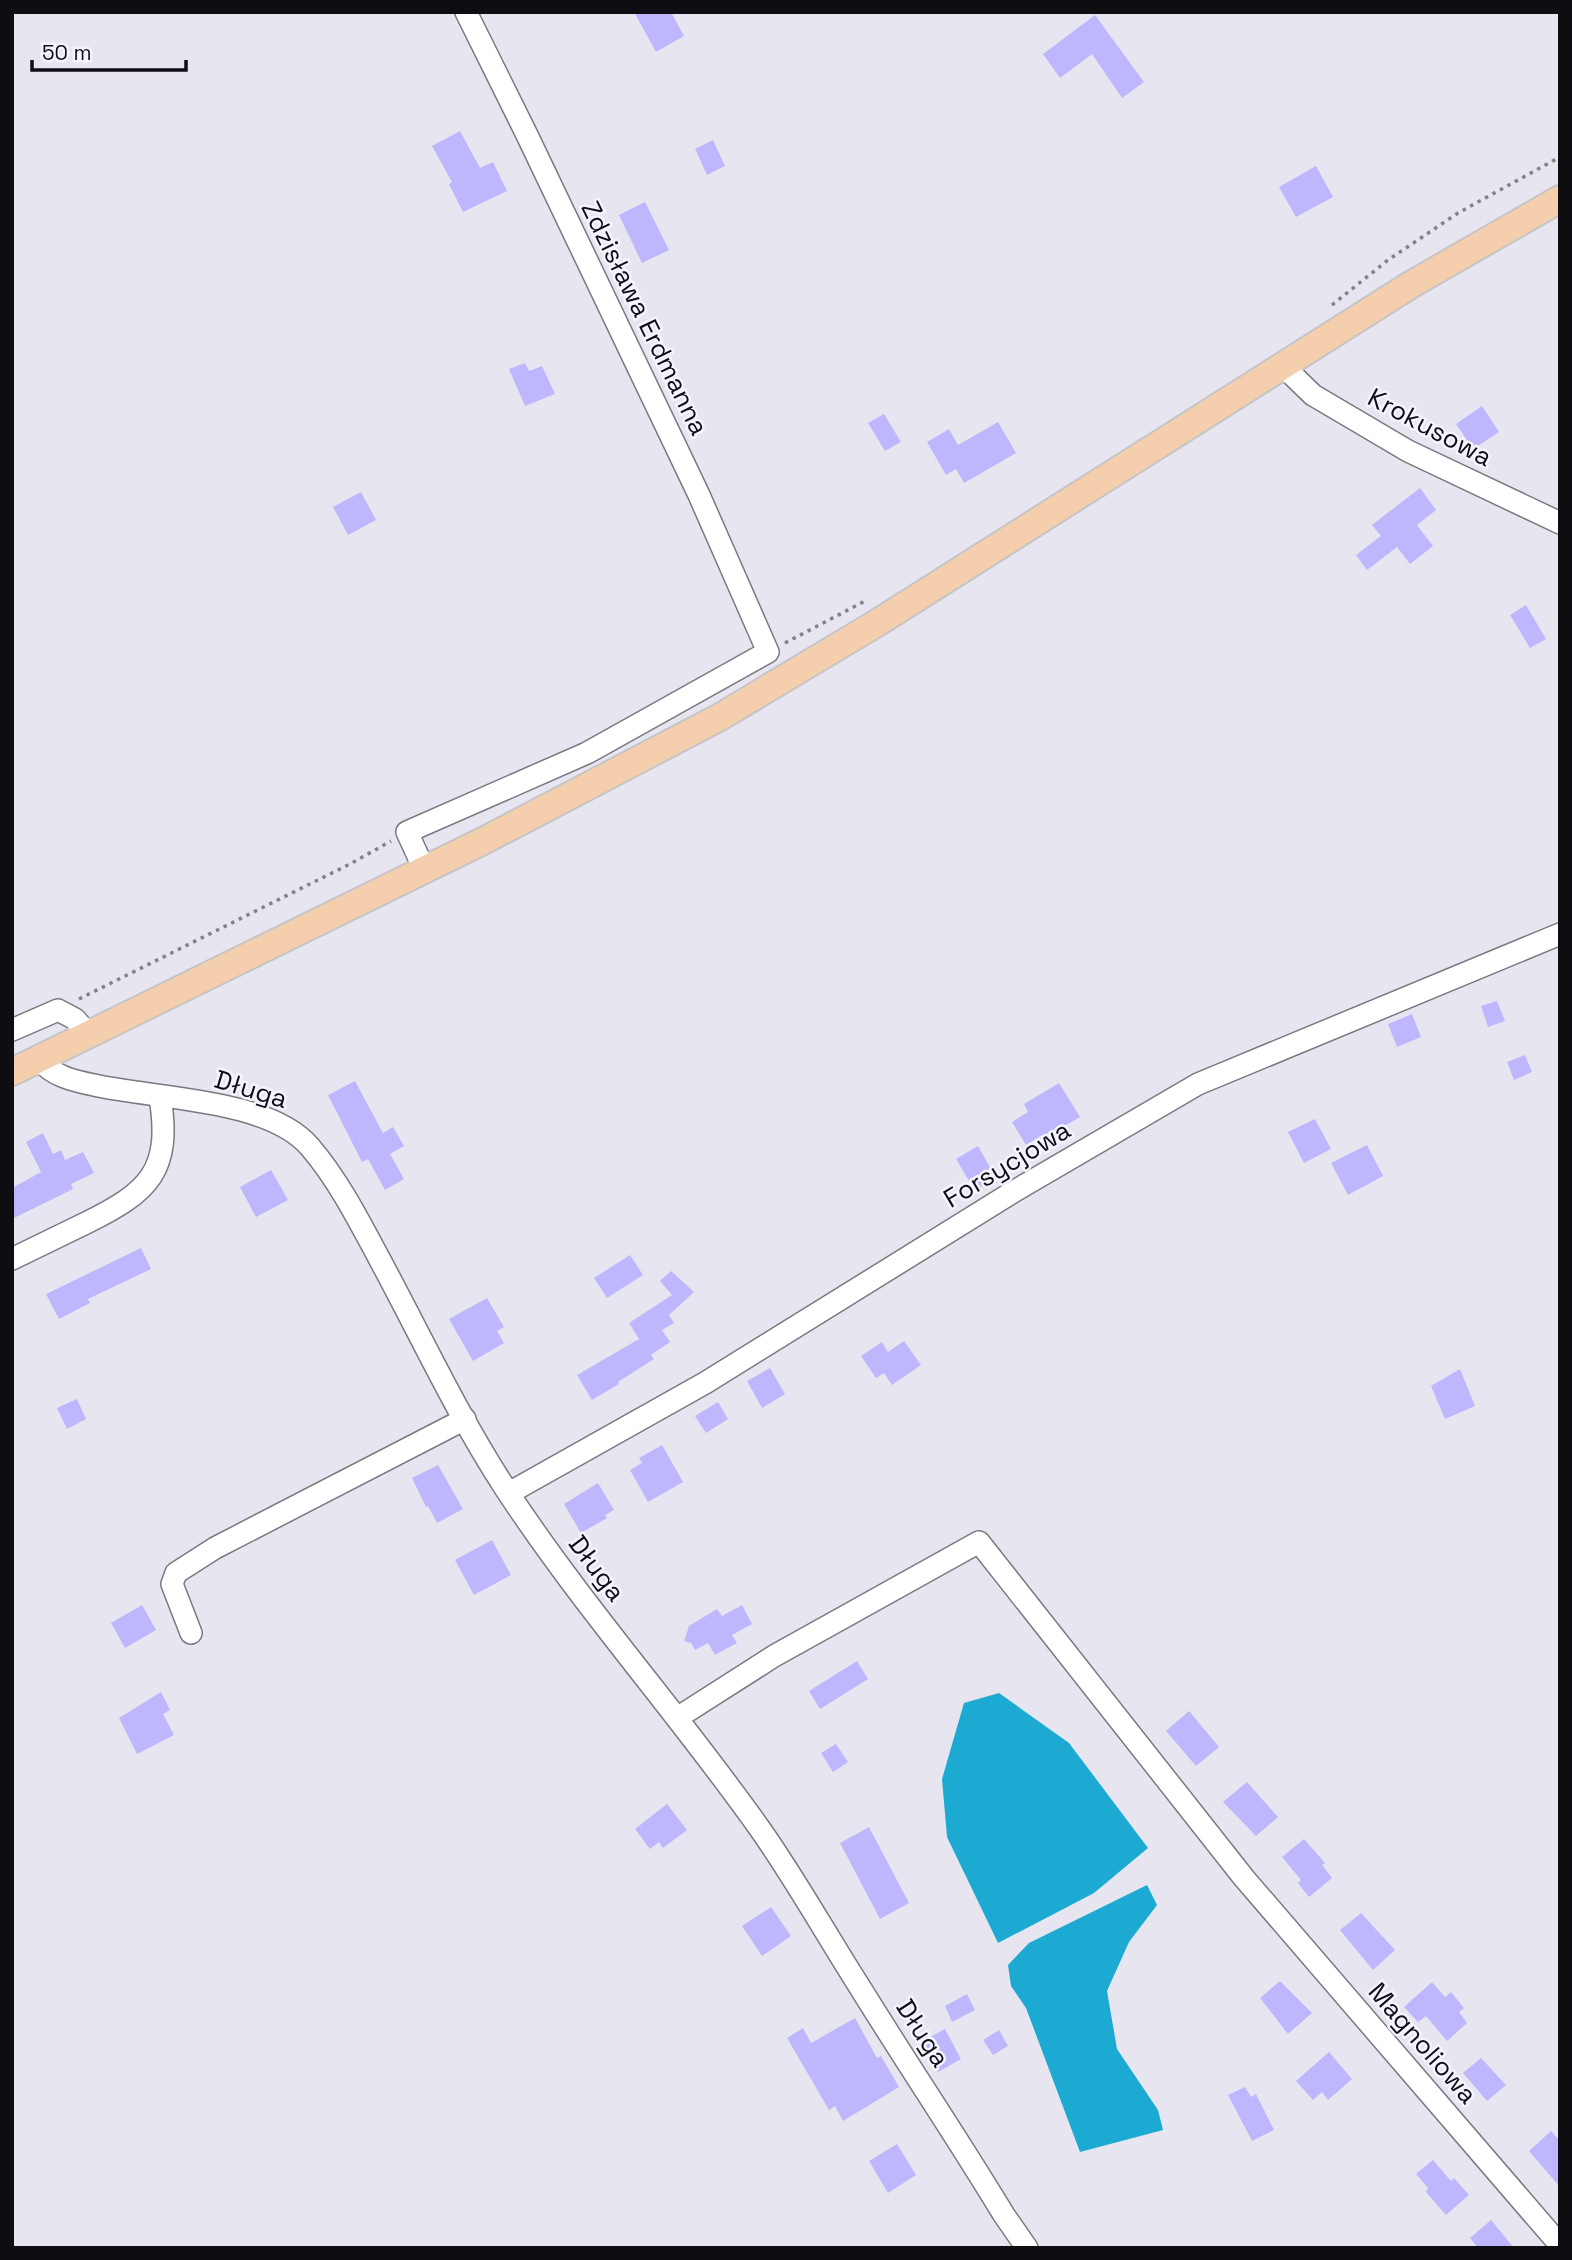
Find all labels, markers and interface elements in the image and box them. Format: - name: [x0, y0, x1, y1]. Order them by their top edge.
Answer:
- scale bar: [32, 28, 186, 72]
- text: 50 m: [42, 39, 92, 66]
- street label: Zdzisława Erdmanna: [574, 195, 716, 441]
- street label: Krokusowa: [1362, 380, 1498, 474]
- street label: Długa: [210, 1062, 292, 1116]
- street label: Forsycjowa: [937, 1113, 1077, 1215]
- street label: Długa: [561, 1528, 633, 1608]
- street label: Magnoliowa: [1361, 1975, 1485, 2111]
- street label: Długa: [888, 1993, 958, 2073]

